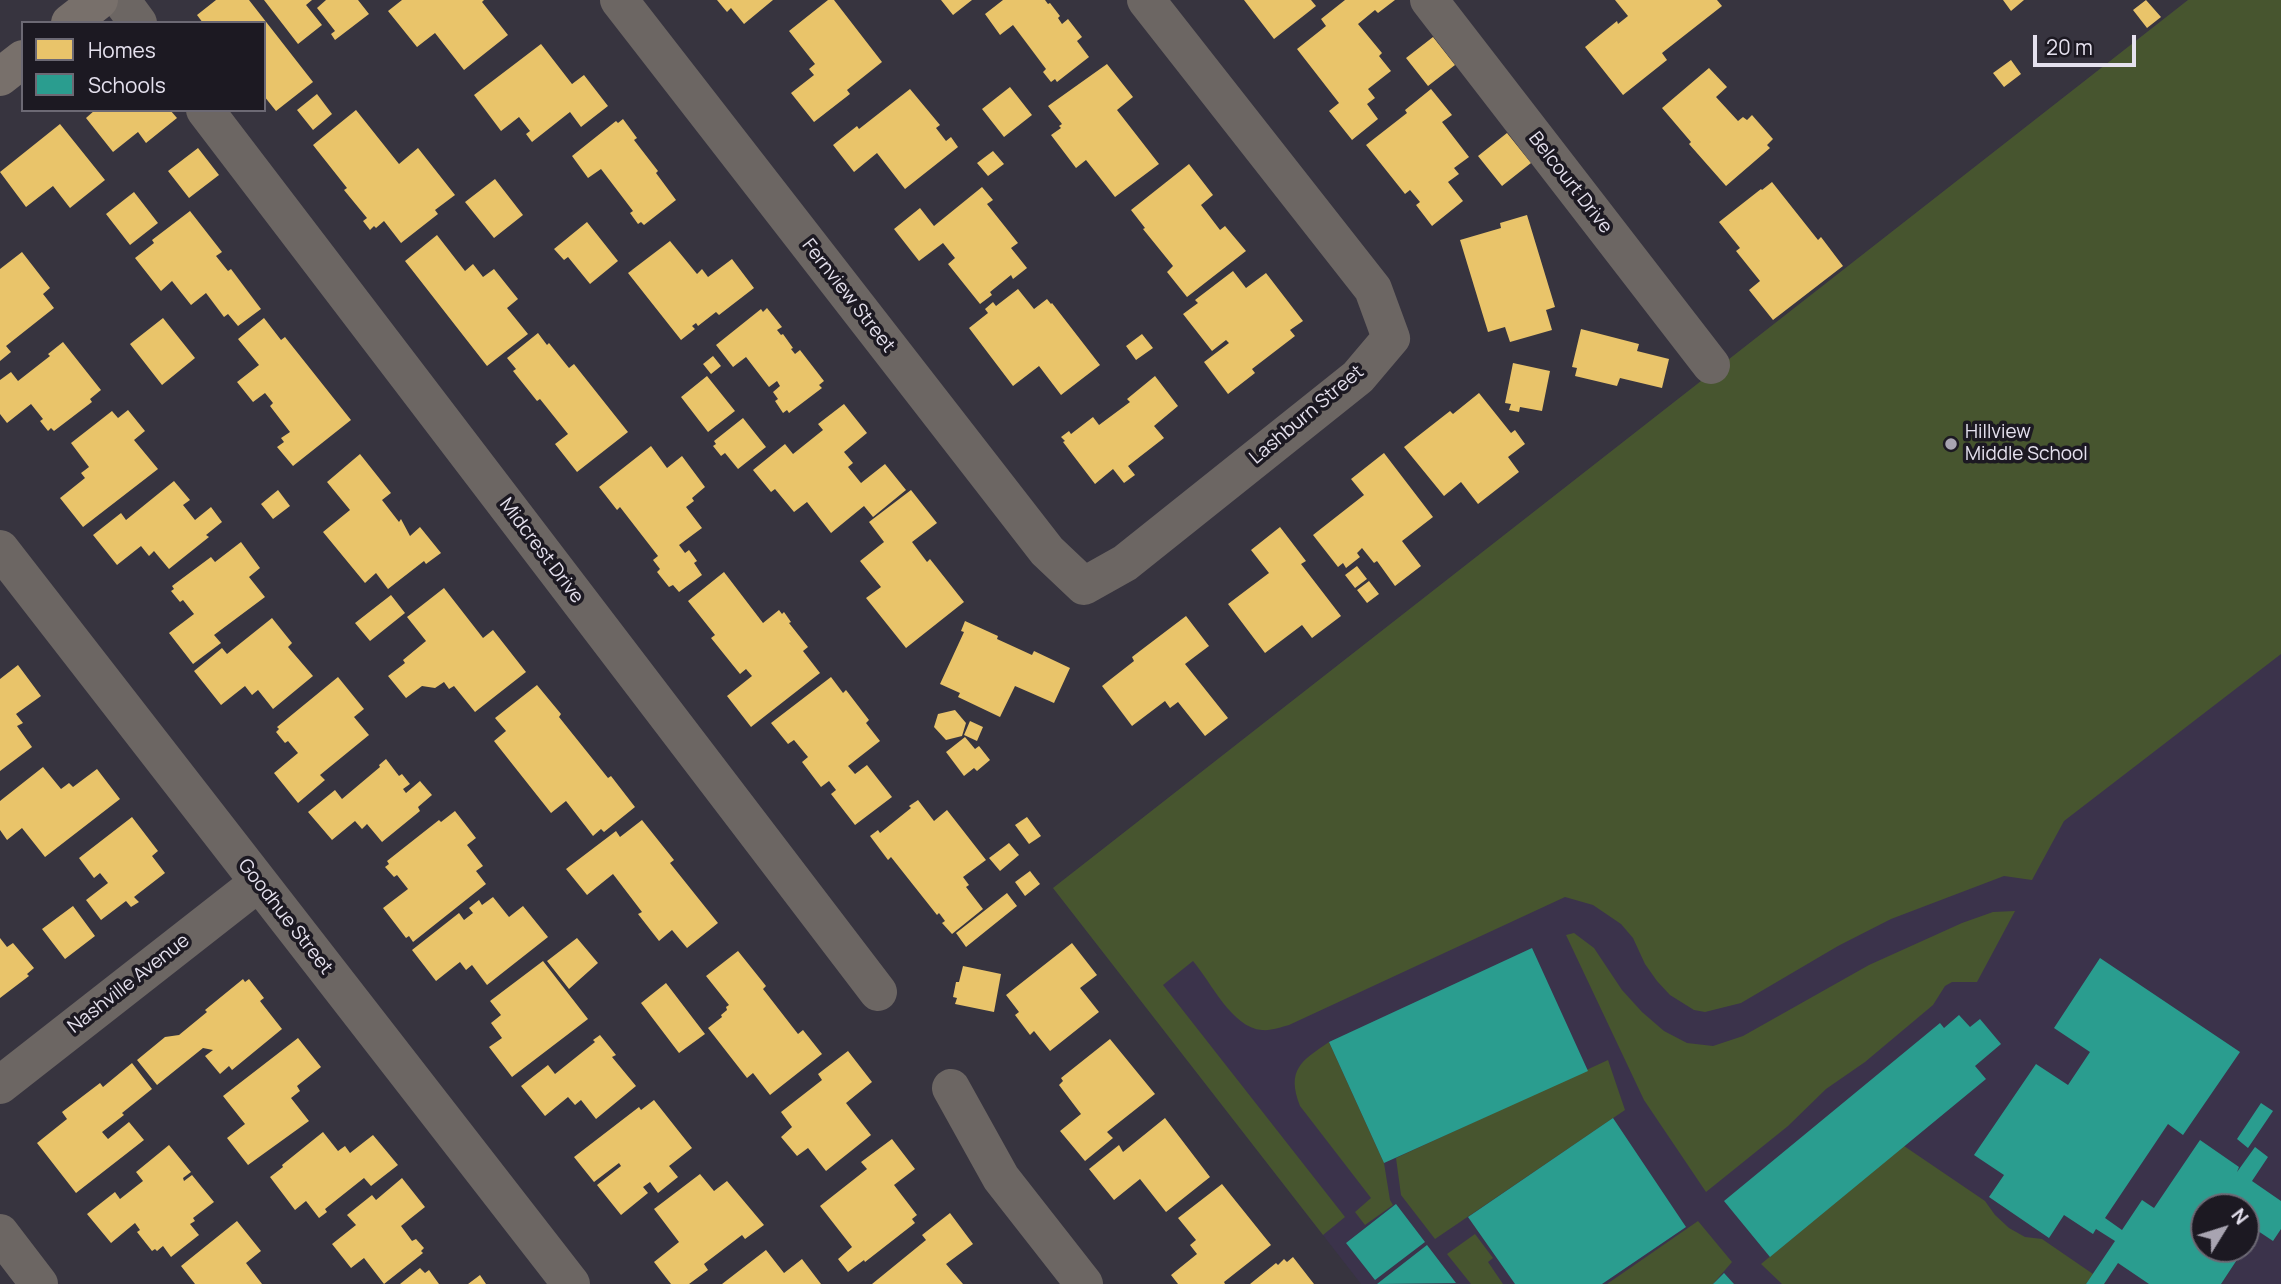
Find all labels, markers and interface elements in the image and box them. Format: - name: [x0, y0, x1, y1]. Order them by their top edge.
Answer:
- legend: [21, 21, 266, 112]
- scale bar: [2036, 21, 2139, 65]
- text: 20 m: [2046, 33, 2093, 61]
- text: Homes: [88, 36, 156, 64]
- text: Schools: [88, 71, 166, 99]
- street label: Belcourt Drive: [1523, 128, 1617, 238]
- street label: Fernview Street: [797, 235, 899, 357]
- street label: Lashburn Street: [1245, 361, 1369, 469]
- place label: Hillview Middle School: [1965, 422, 2088, 466]
- marker: Hillview Middle School: [1943, 436, 1959, 452]
- street label: Midcrest Drive: [494, 494, 588, 608]
- street label: Goodhue Street: [233, 855, 337, 979]
- street label: Nashville Avenue: [64, 930, 194, 1038]
- north arrow: [2190, 1193, 2260, 1263]
- text: N: [2226, 1203, 2254, 1230]

